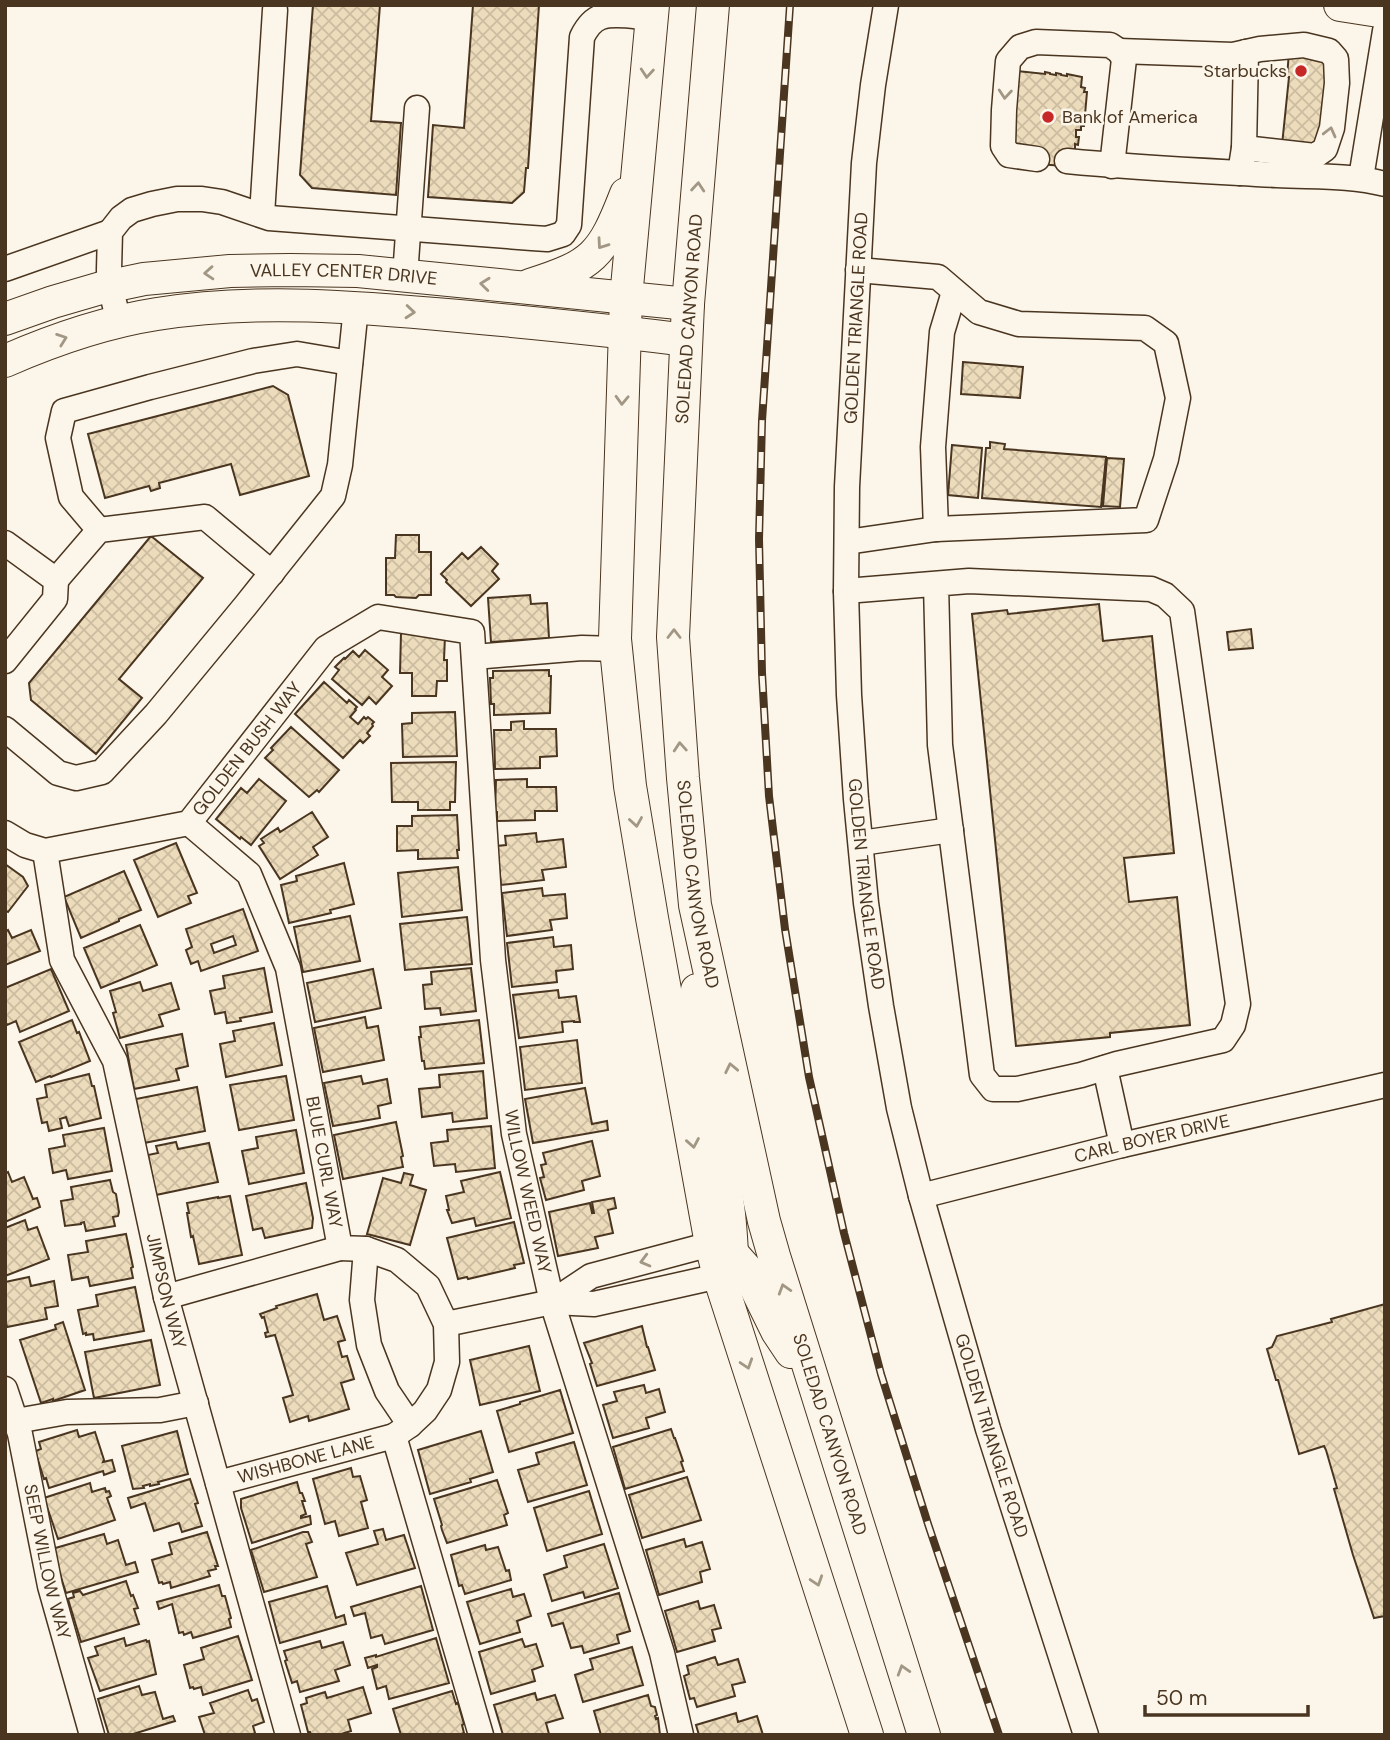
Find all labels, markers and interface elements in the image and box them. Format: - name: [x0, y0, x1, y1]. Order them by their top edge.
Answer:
- place label: Starbucks: [1204, 59, 1287, 83]
- marker: Starbucks: [1293, 63, 1309, 79]
- one-way arrow: [639, 67, 654, 79]
- one-way arrow: [998, 89, 1013, 100]
- place label: Bank of America: [1062, 105, 1198, 129]
- marker: Bank of America: [1040, 109, 1056, 125]
- one-way arrow: [1322, 126, 1336, 138]
- one-way arrow: [690, 181, 705, 192]
- street label: GOLDEN TRIANGLE ROAD: [838, 211, 874, 425]
- street label: SOLEDAD CANYON ROAD: [670, 213, 708, 425]
- one-way arrow: [597, 237, 610, 249]
- street label: VALLEY CENTER DRIVE: [250, 258, 438, 291]
- one-way arrow: [204, 265, 215, 280]
- one-way arrow: [479, 276, 491, 291]
- one-way arrow: [405, 304, 416, 319]
- one-way arrow: [55, 334, 67, 348]
- one-way arrow: [615, 395, 630, 406]
- one-way arrow: [666, 628, 682, 639]
- street label: GOLDEN BUSH WAY: [187, 676, 307, 821]
- one-way arrow: [673, 741, 688, 752]
- street label: GOLDEN TRIANGLE ROAD: [843, 778, 890, 991]
- street label: SOLEDAD CANYON ROAD: [671, 779, 725, 991]
- one-way arrow: [628, 816, 643, 828]
- one-way arrow: [724, 1062, 739, 1074]
- street label: BLUE CURL WAY: [300, 1094, 348, 1231]
- street label: WILLOW WEED WAY: [499, 1108, 557, 1277]
- street label: CARL BOYER DRIVE: [1072, 1109, 1232, 1169]
- one-way arrow: [685, 1137, 700, 1149]
- street label: JIMPSON WAY: [141, 1231, 192, 1352]
- one-way arrow: [640, 1253, 652, 1267]
- one-way arrow: [778, 1283, 793, 1295]
- street label: SOLEDAD CANYON ROAD: [787, 1330, 873, 1538]
- street label: GOLDEN TRIANGLE ROAD: [949, 1331, 1034, 1541]
- one-way arrow: [739, 1358, 753, 1370]
- street label: WISHBONE LANE: [235, 1430, 377, 1489]
- street label: SEEP WILLOW WAY: [18, 1482, 77, 1643]
- one-way arrow: [809, 1574, 823, 1586]
- one-way arrow: [897, 1664, 912, 1676]
- scale bar: [1145, 1674, 1308, 1718]
- text: 50 m: [1156, 1684, 1207, 1712]

